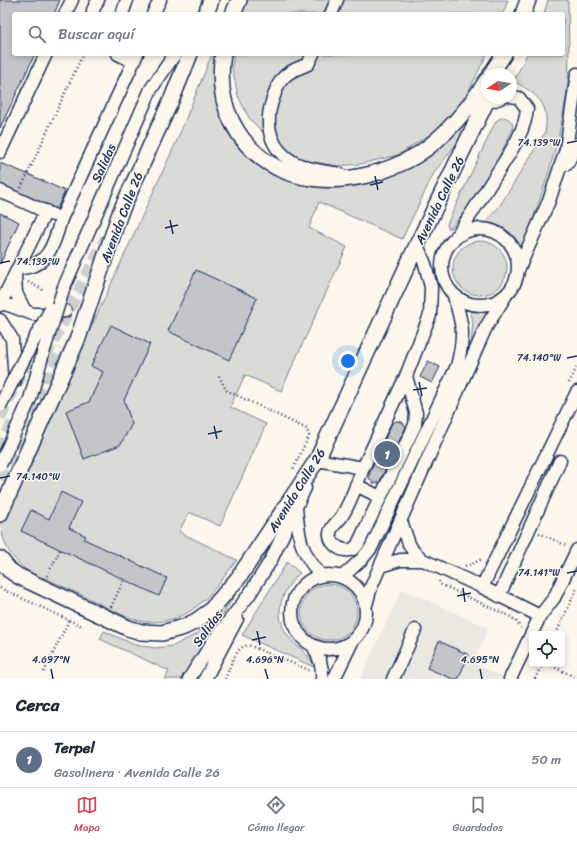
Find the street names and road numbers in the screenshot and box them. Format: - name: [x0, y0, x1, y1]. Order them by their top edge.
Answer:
- street label: Salidas: [85, 139, 123, 186]
- street label: Avenida Calle 26: [408, 152, 471, 249]
- street label: Avenida Calle 26: [93, 168, 149, 267]
- street label: Avenida Calle 26: [261, 444, 332, 538]
- street label: Salidas: [186, 605, 229, 652]

